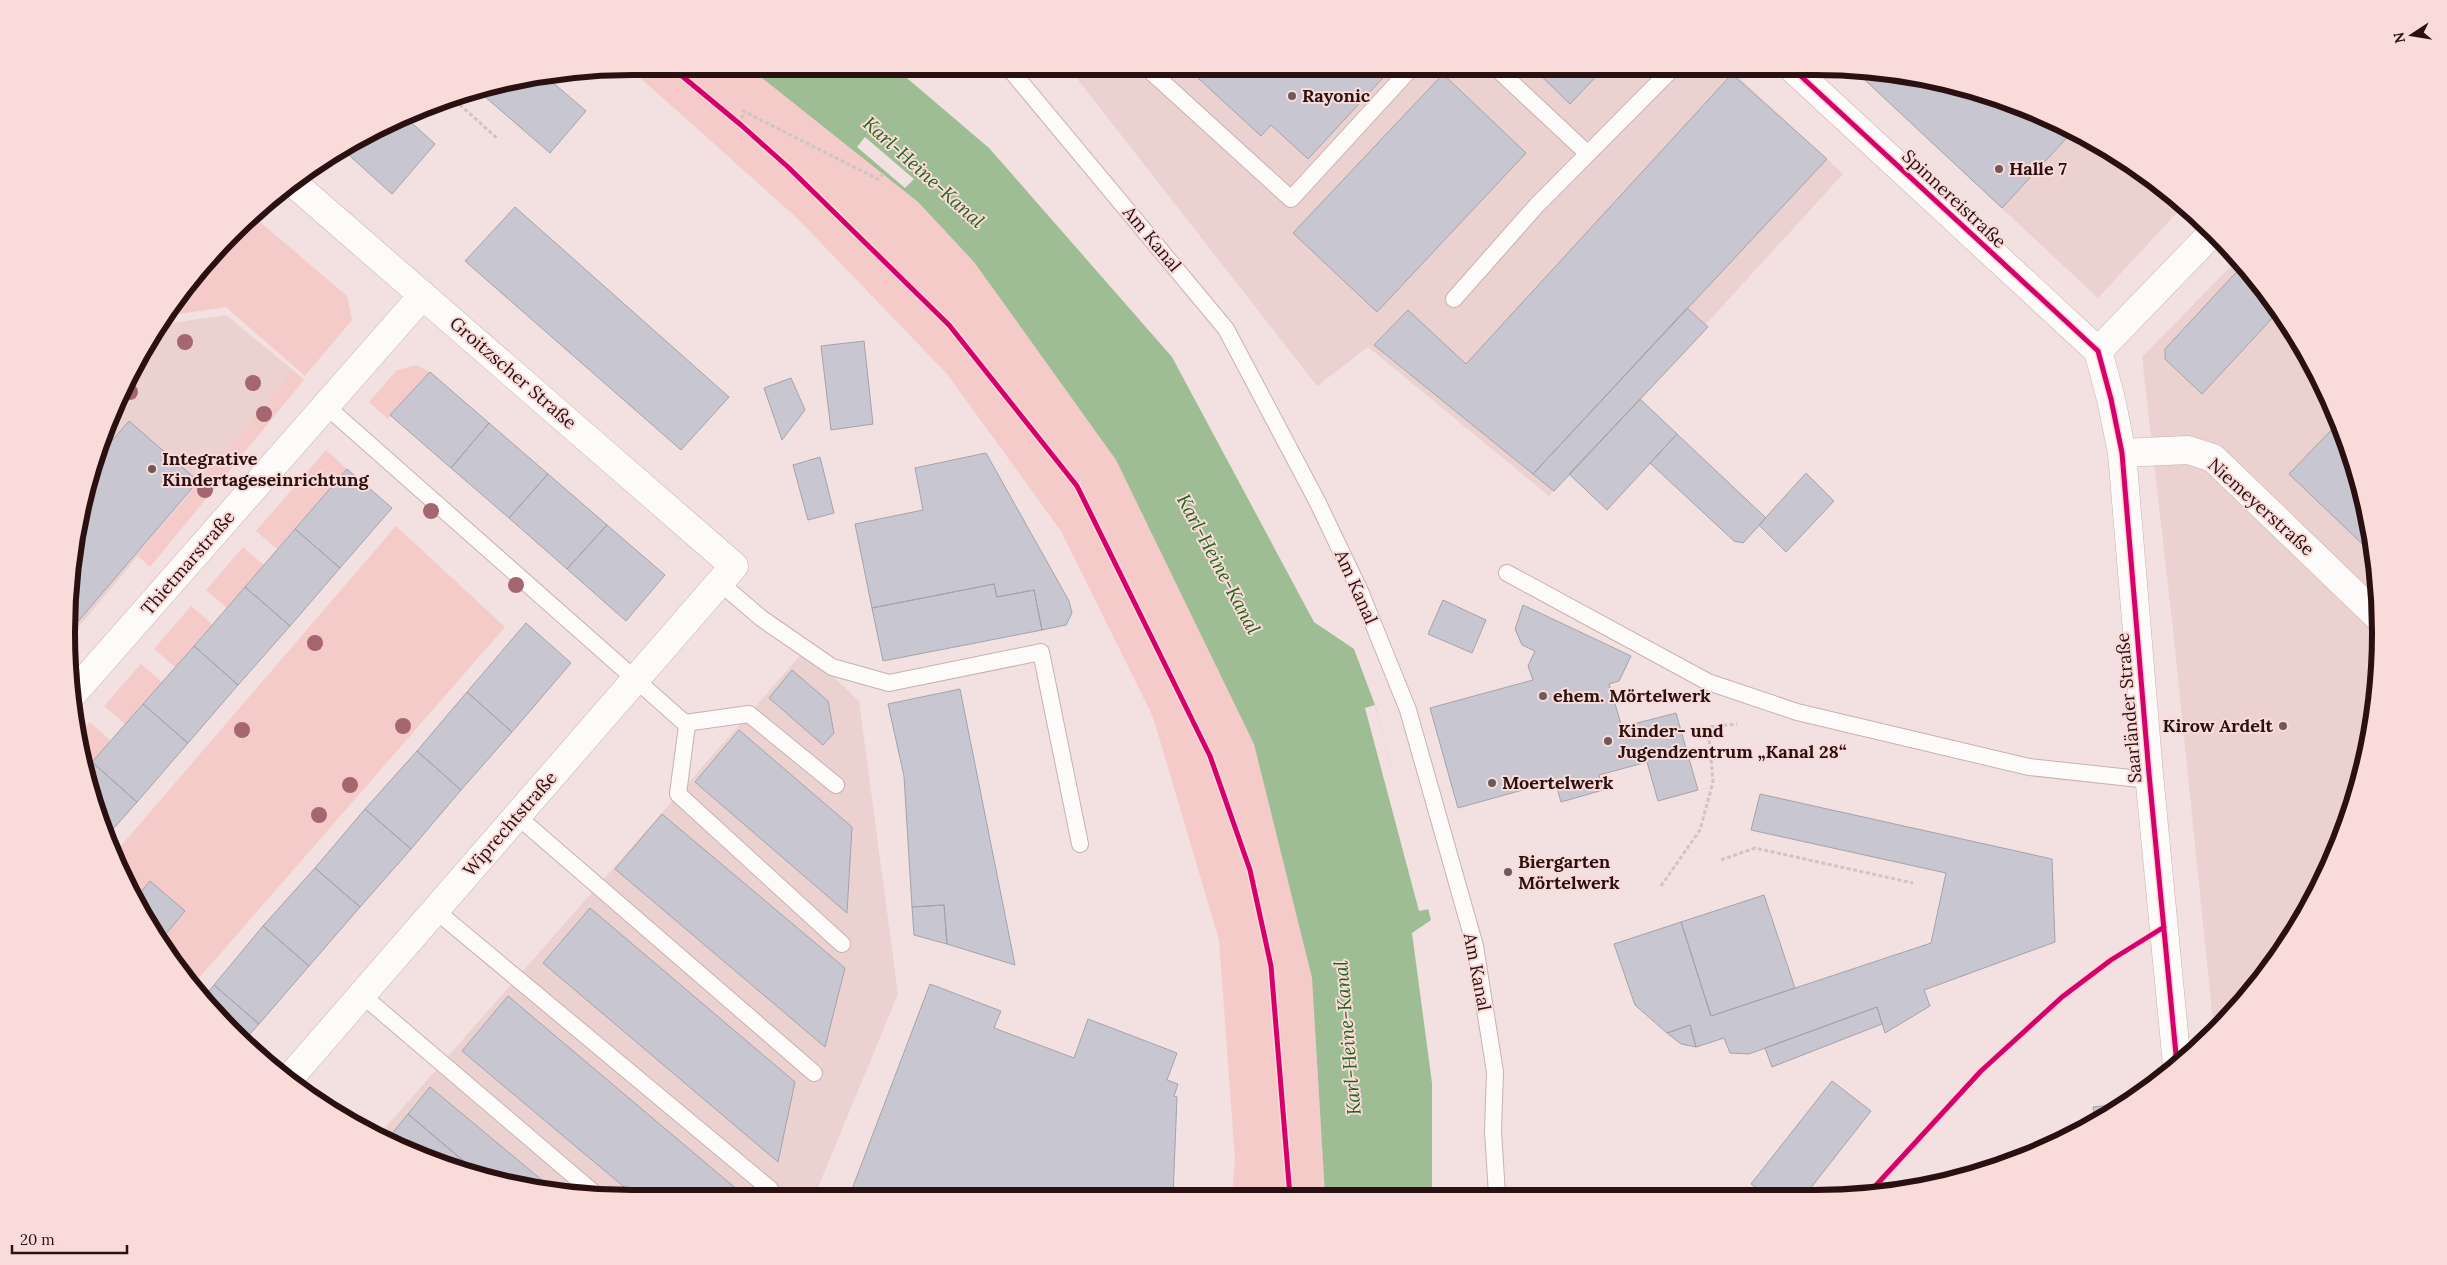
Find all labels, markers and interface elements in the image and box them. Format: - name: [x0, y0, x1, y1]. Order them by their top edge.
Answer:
- north arrow: [2387, 10, 2437, 60]
- text: N: [2389, 30, 2409, 45]
- place label: Rayonic: [1302, 84, 1371, 107]
- marker: Rayonic: [1286, 90, 1298, 102]
- water label: Karl-Heine-Kanal: [858, 111, 990, 233]
- street label: Spinnereistraße: [1897, 144, 2011, 253]
- place label: Halle 7: [2009, 157, 2067, 180]
- marker: Halle 7: [1993, 163, 2005, 175]
- street label: Am Kanal: [1118, 200, 1187, 276]
- street label: Groitzscher Straße: [445, 311, 582, 434]
- place label: Integrative Kindertageseinrichtung: [162, 447, 369, 491]
- street label: Niemeyerstraße: [2203, 453, 2320, 561]
- marker: Integrative Kindertageseinrichtung: [146, 463, 158, 475]
- water label: Karl-Heine-Kanal: [1172, 490, 1266, 639]
- street label: Thietmarstraße: [136, 505, 240, 620]
- street label: Am Kanal: [1330, 545, 1383, 628]
- street label: Saarländer Straße: [2110, 632, 2147, 784]
- place label: ehem. Mörtelwerk: [1553, 684, 1711, 707]
- marker: ehem. Mörtelwerk: [1537, 690, 1549, 702]
- place label: Kirow Ardelt: [2163, 714, 2274, 737]
- place label: Kinder- und Jugendzentrum „Kanal 28“: [1618, 719, 1847, 763]
- marker: Kirow Ardelt: [2277, 720, 2289, 732]
- marker: Kinder- und Jugendzentrum „Kanal 28“: [1602, 735, 1614, 747]
- street label: Wiprechtstraße: [458, 766, 562, 881]
- place label: Moertelwerk: [1502, 771, 1614, 794]
- marker: Moertelwerk: [1486, 777, 1498, 789]
- place label: Biergarten Mörtelwerk: [1518, 850, 1620, 894]
- marker: Biergarten Mörtelwerk: [1502, 866, 1514, 878]
- street label: Am Kanal: [1458, 930, 1496, 1013]
- water label: Karl-Heine-Kanal: [1328, 959, 1366, 1116]
- scale bar: [12, 1222, 128, 1254]
- text: 20 m: [20, 1230, 55, 1249]

